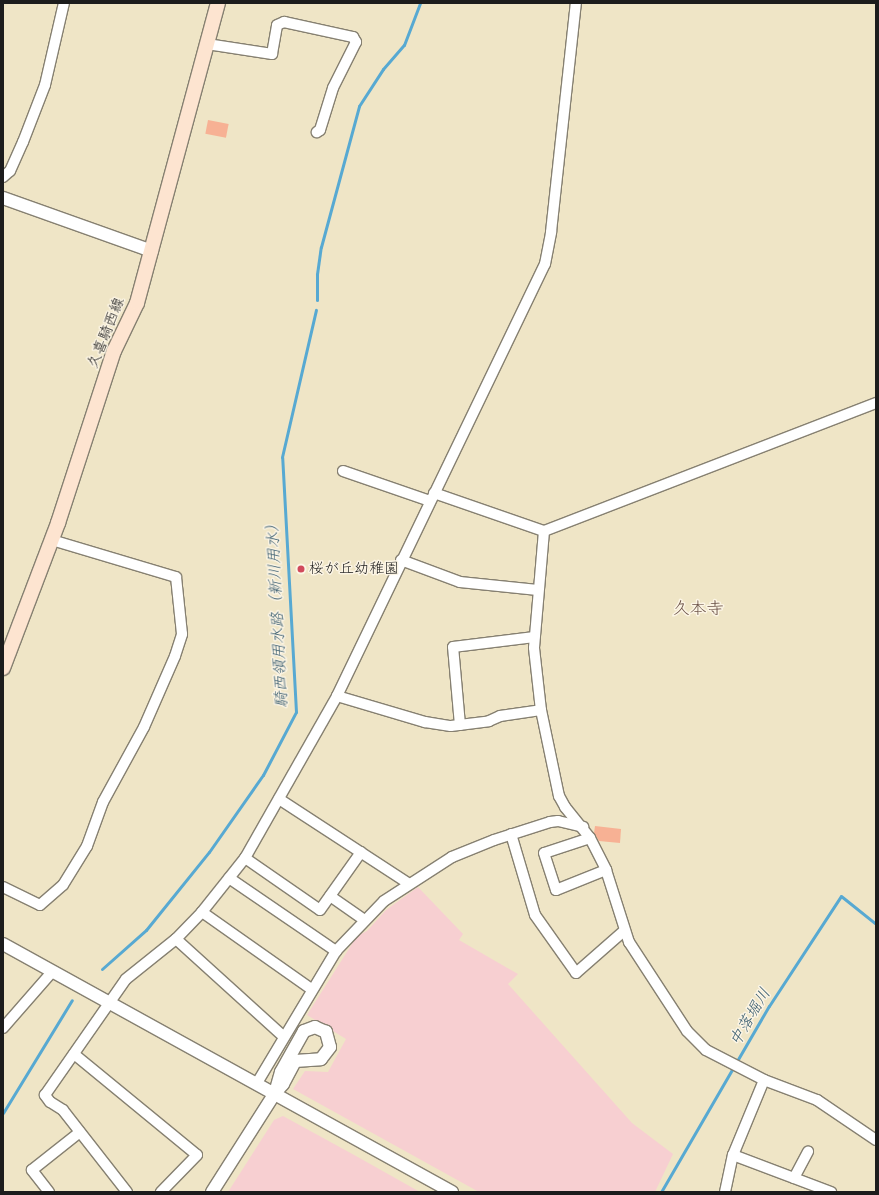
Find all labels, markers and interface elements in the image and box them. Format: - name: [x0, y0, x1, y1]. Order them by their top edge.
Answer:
- street label: 久喜騎西線: [84, 295, 128, 371]
- water label: 騎西領用水路（新川用水）: [262, 516, 292, 708]
- place label: 桜が丘幼稚園: [309, 560, 399, 578]
- marker: 桜が丘幼稚園: [296, 564, 306, 574]
- district label: 久本寺: [673, 599, 723, 619]
- water label: 中落堀川: [725, 985, 775, 1049]

